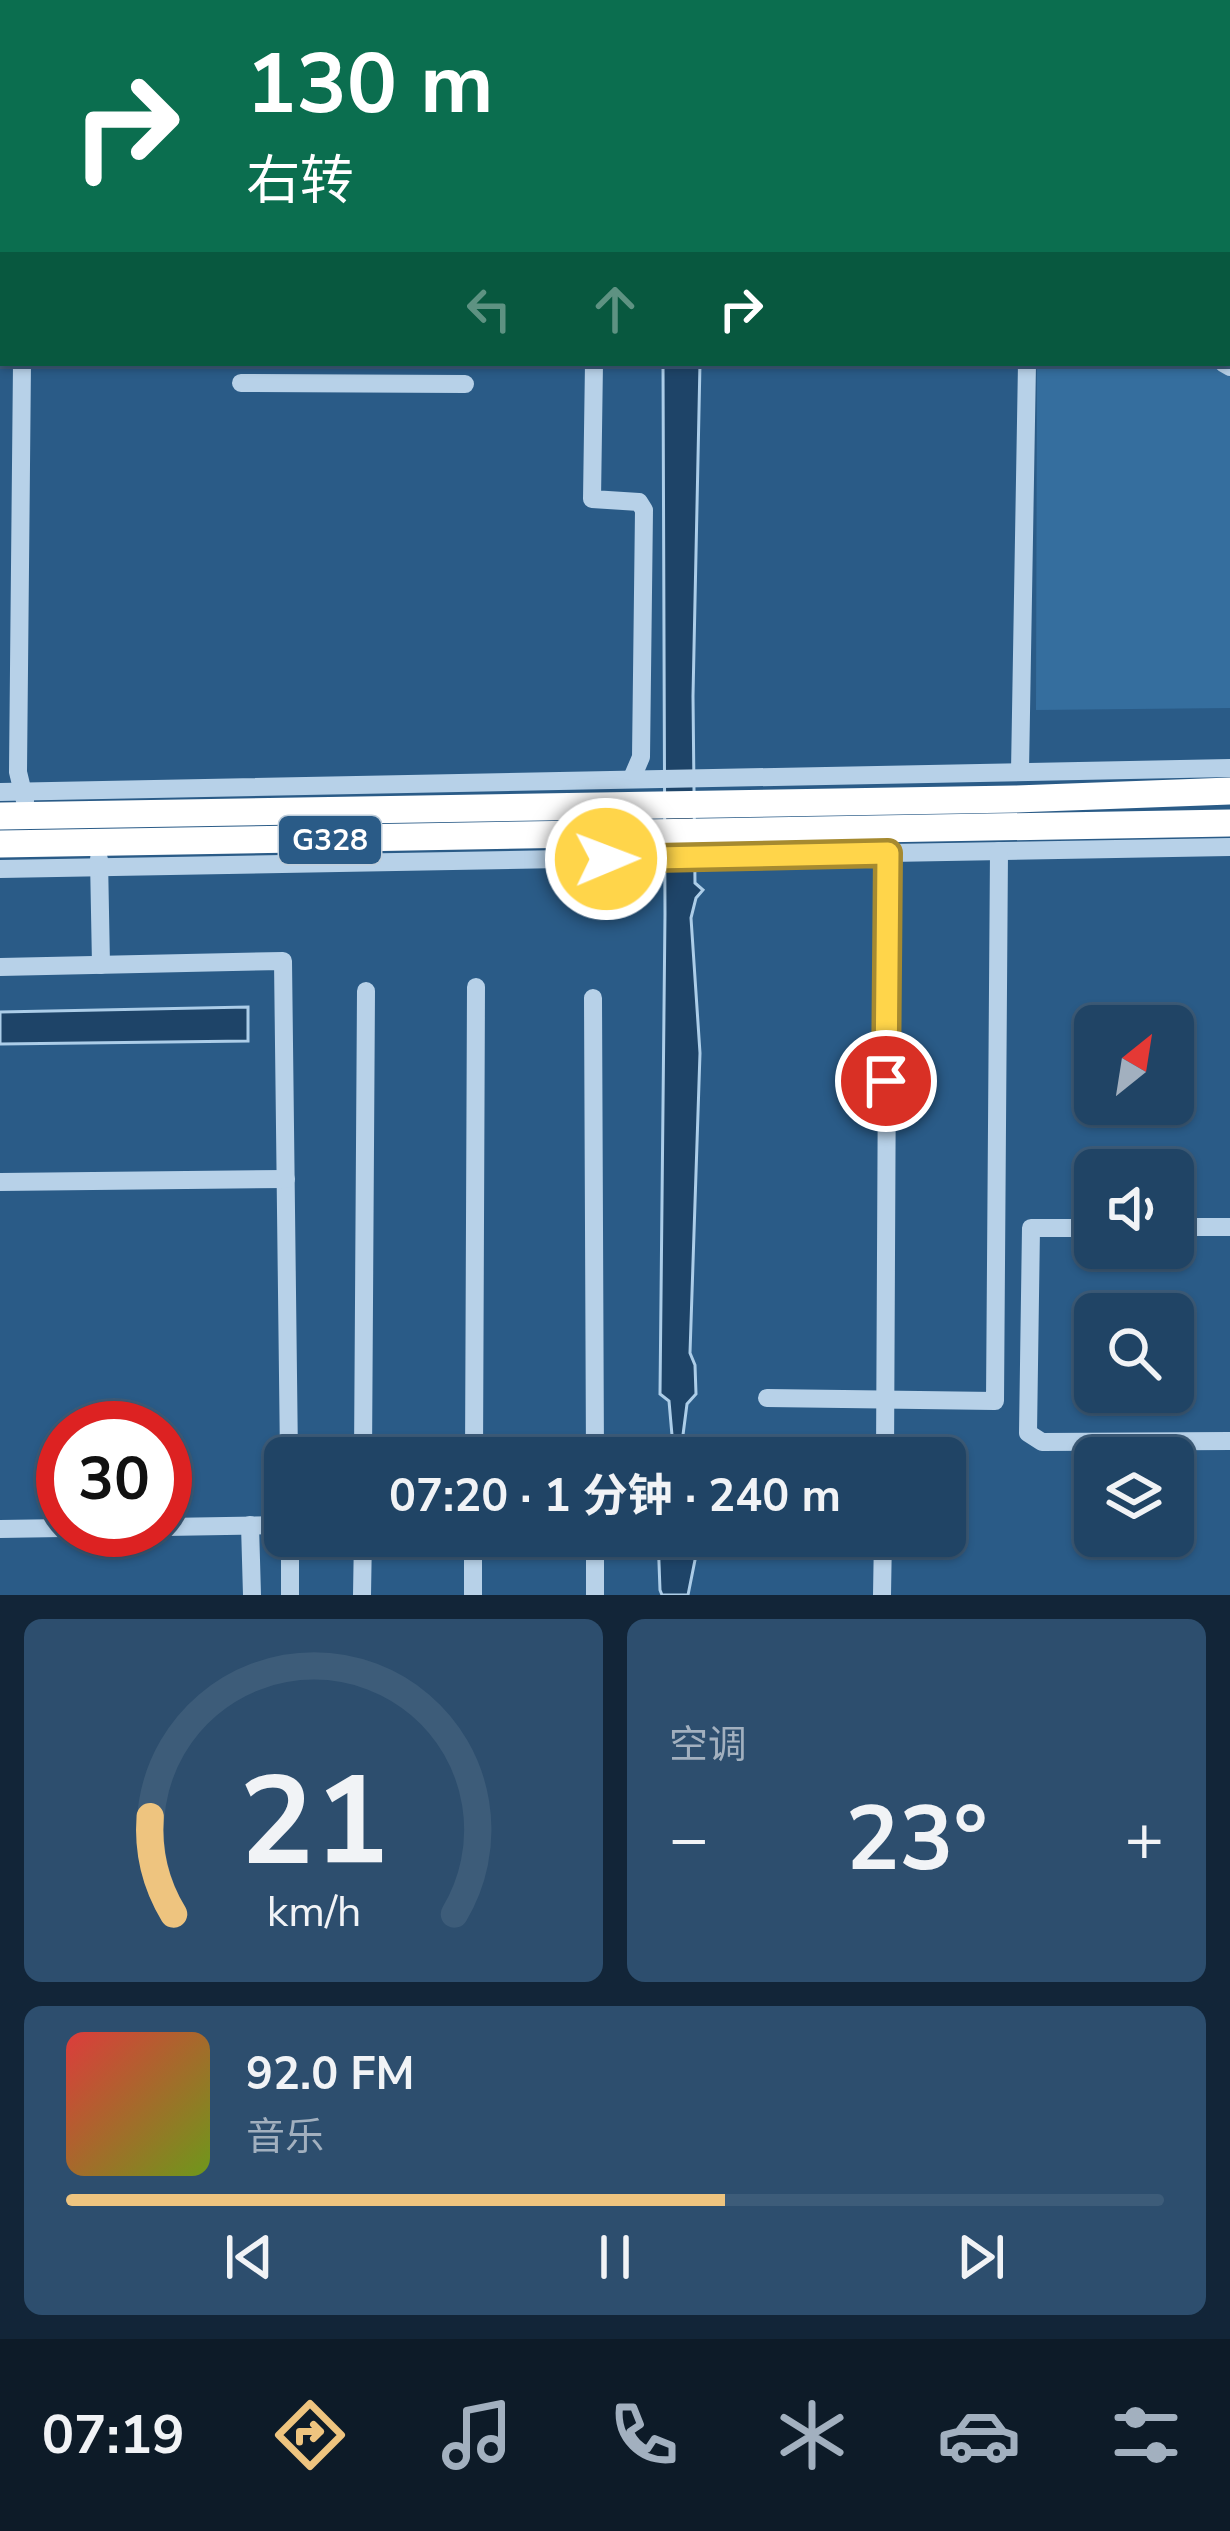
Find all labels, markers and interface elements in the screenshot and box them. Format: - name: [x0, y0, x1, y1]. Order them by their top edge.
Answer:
- text: 130 m: [246, 27, 494, 142]
- icon: right: [48, 48, 204, 204]
- text: 右转: [246, 144, 354, 218]
- icon: left: [456, 276, 522, 342]
- icon: ahead: [582, 276, 648, 342]
- icon: right: [708, 276, 774, 342]
- position arrow: [543, 796, 669, 922]
- road number: G328: [279, 816, 381, 864]
- north arrow: [1074, 1005, 1194, 1125]
- map controls: [1074, 1005, 1194, 1557]
- pin: [835, 1030, 937, 1132]
- icon: arrive: [853, 1048, 919, 1114]
- button: sound: [1074, 1149, 1194, 1269]
- button: search: [1074, 1293, 1194, 1413]
- speed limit sign: 30: [36, 1401, 192, 1557]
- button: layers: [1074, 1437, 1194, 1557]
- text: 07:20 · 1 分钟 · 240 m: [389, 1466, 841, 1527]
- text: 空调: [669, 1719, 747, 1772]
- text: 21: [239, 1737, 388, 1907]
- text: 23°: [845, 1778, 988, 1901]
- text: −: [669, 1794, 709, 1884]
- text: +: [1124, 1794, 1164, 1884]
- text: km/h: [266, 1882, 361, 1940]
- text: 92.0 FM: [246, 2044, 415, 2105]
- text: 音乐: [246, 2111, 324, 2164]
- icon: previous: [216, 2224, 282, 2290]
- icon: pause: [582, 2224, 648, 2290]
- icon: next: [948, 2224, 1014, 2290]
- icon: directions: [268, 2393, 352, 2477]
- icon: music: [435, 2393, 519, 2477]
- icon: phone: [602, 2393, 686, 2477]
- icon: climate: [770, 2393, 854, 2477]
- icon: car: [937, 2393, 1021, 2477]
- icon: filters: [1104, 2393, 1188, 2477]
- text: 07:19: [42, 2398, 185, 2472]

